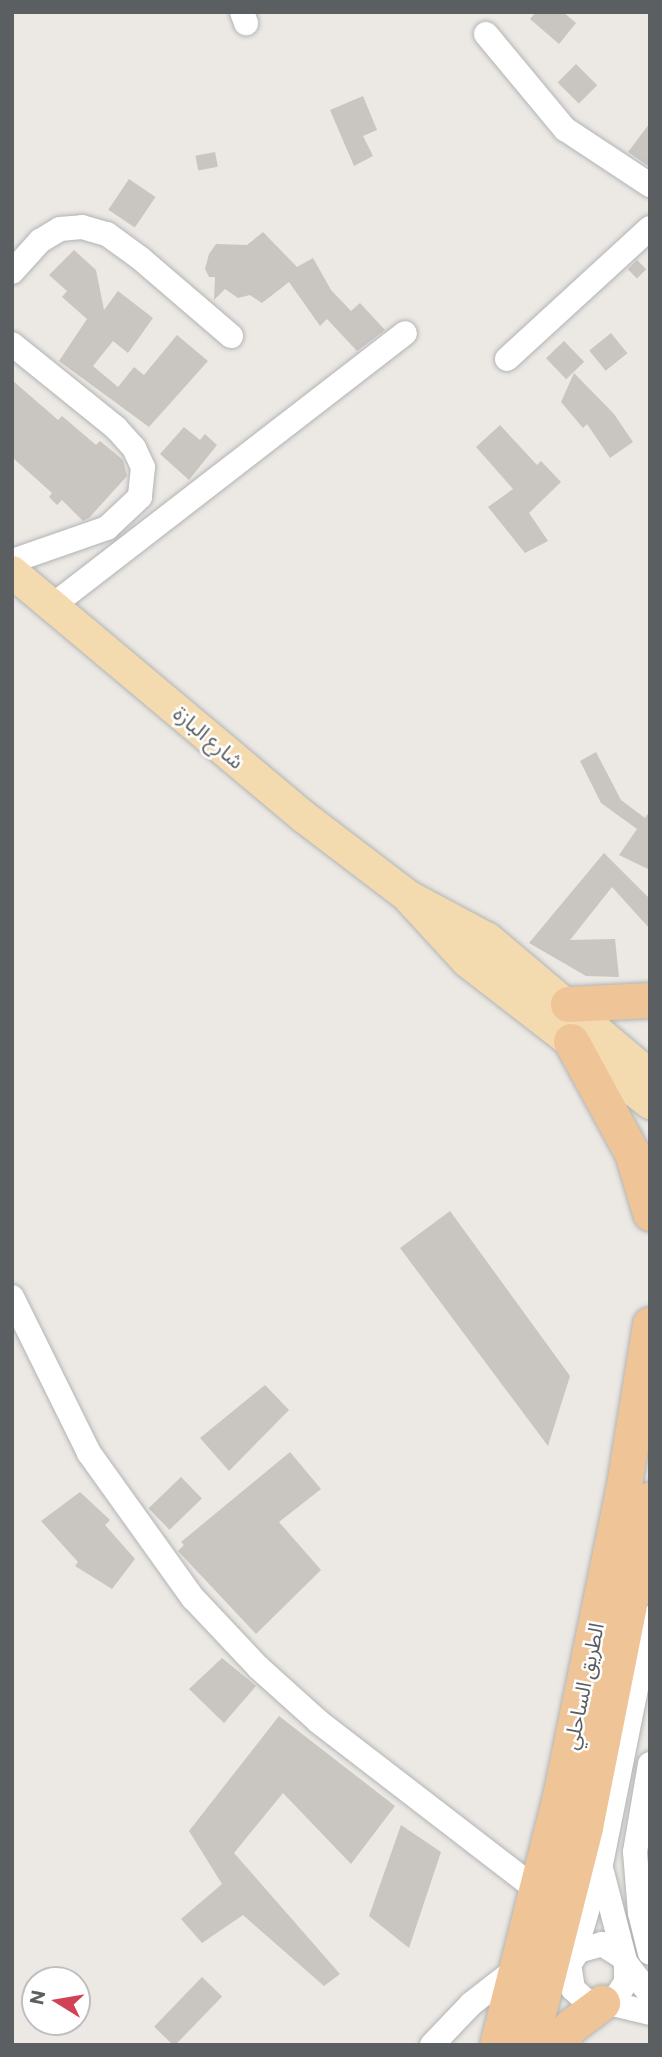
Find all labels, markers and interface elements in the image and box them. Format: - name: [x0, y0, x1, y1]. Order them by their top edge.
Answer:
- street label: شارع البازة: [169, 700, 249, 774]
- street label: الطريق الساحلي: [557, 1620, 609, 1752]
- north arrow: [21, 1966, 91, 2036]
- text: N: [24, 1988, 50, 2006]

